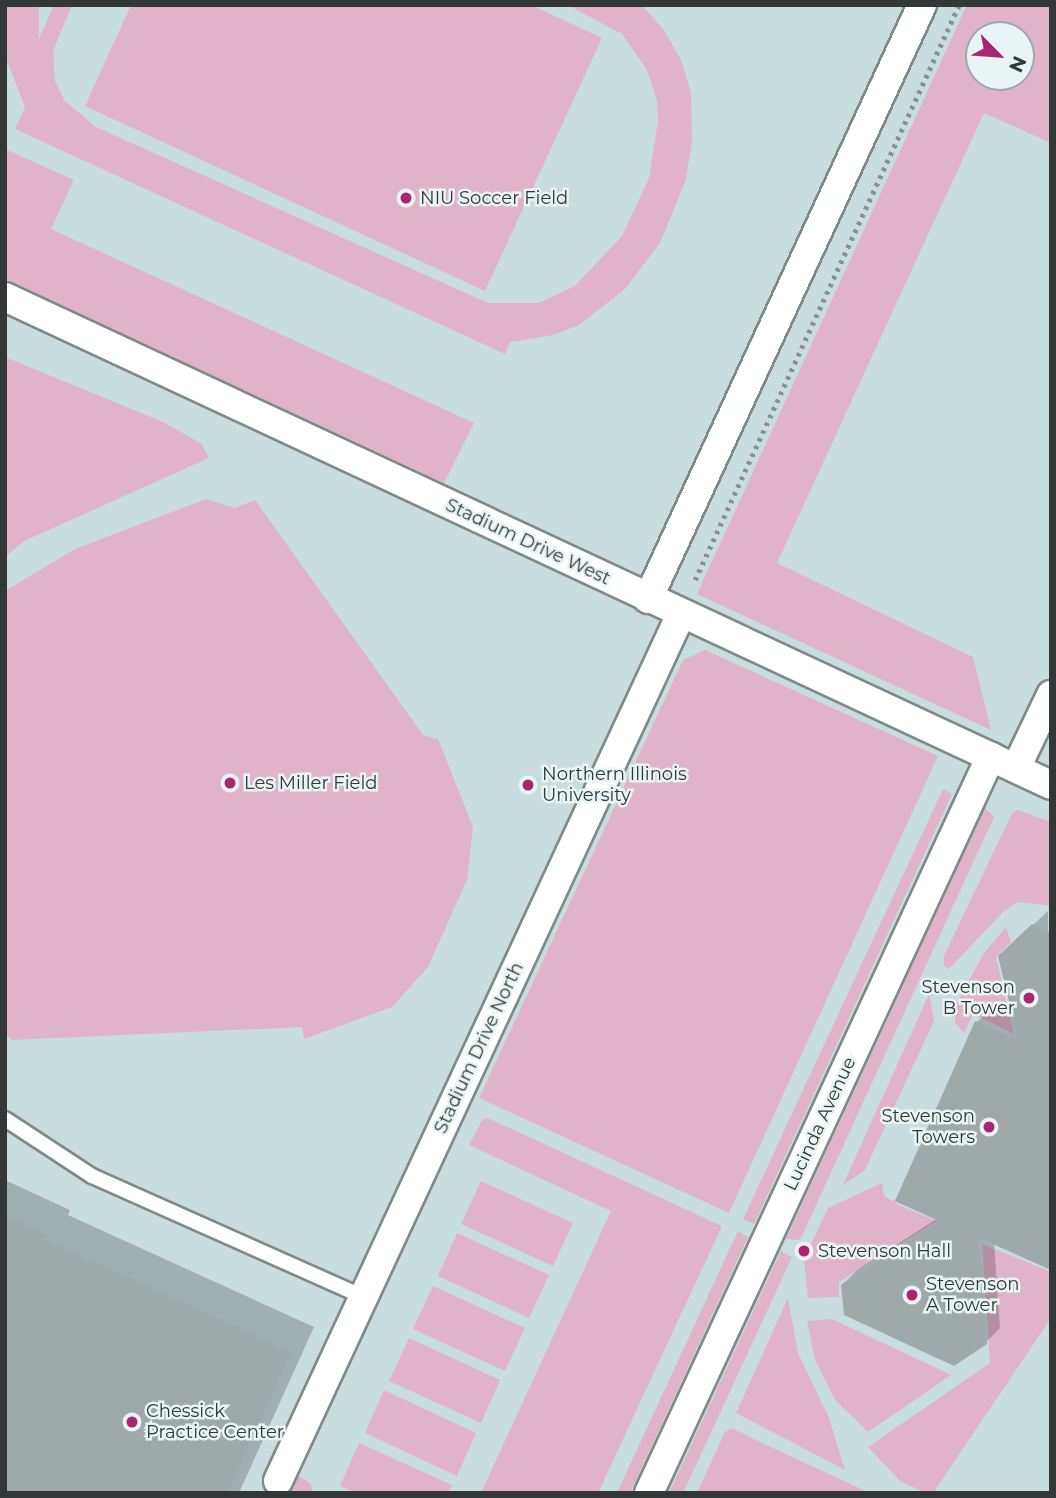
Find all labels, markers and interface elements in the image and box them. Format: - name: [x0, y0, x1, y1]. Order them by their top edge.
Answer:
- north arrow: [965, 21, 1035, 91]
- text: N: [1004, 52, 1031, 76]
- place label: NIU Soccer Field: [420, 187, 568, 209]
- marker: NIU Soccer Field: [398, 190, 414, 206]
- street label: Stadium Drive West: [442, 494, 614, 590]
- place label: Northern Illinois University: [542, 764, 687, 806]
- place label: Les Miller Field: [244, 772, 378, 794]
- marker: Les Miller Field: [222, 775, 238, 791]
- marker: Northern Illinois University: [520, 777, 536, 793]
- street label: Stadium Drive North: [430, 959, 528, 1137]
- place label: Stevenson B Tower: [922, 977, 1015, 1020]
- marker: Stevenson B Tower: [1021, 990, 1037, 1006]
- street label: Lucinda Avenue: [780, 1054, 860, 1194]
- place label: Stevenson Towers: [882, 1106, 975, 1148]
- marker: Stevenson Towers: [981, 1119, 997, 1135]
- place label: Stevenson Hall: [818, 1240, 951, 1262]
- marker: Stevenson Hall: [796, 1243, 812, 1259]
- place label: Stevenson A Tower: [926, 1274, 1019, 1316]
- marker: Stevenson A Tower: [904, 1287, 920, 1303]
- place label: Chessick Practice Center: [146, 1401, 284, 1444]
- marker: Chessick Practice Center: [124, 1414, 140, 1430]

